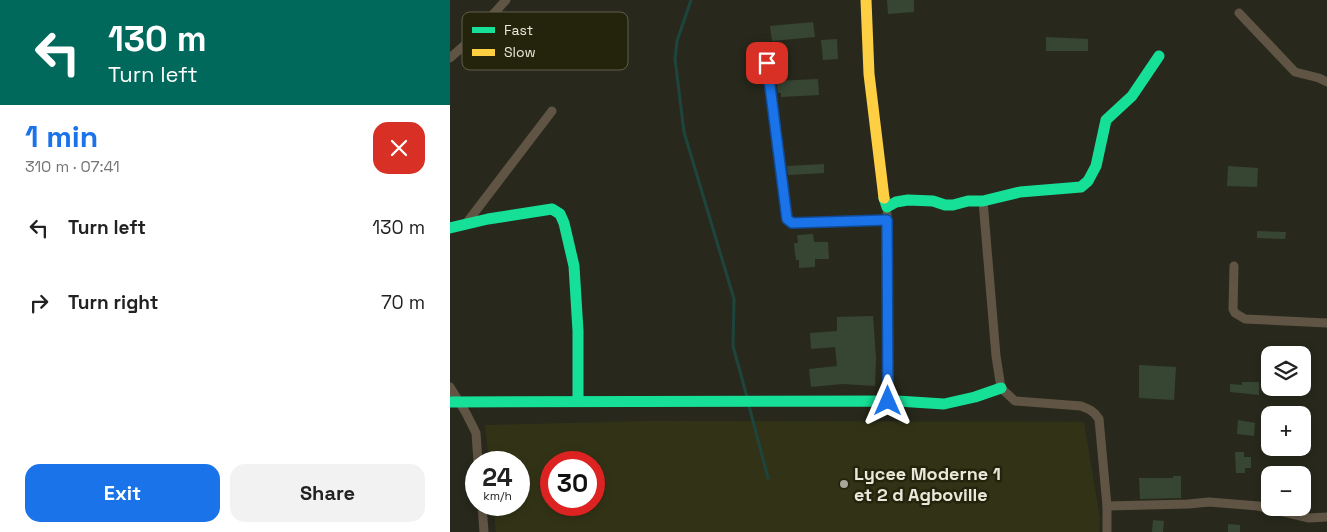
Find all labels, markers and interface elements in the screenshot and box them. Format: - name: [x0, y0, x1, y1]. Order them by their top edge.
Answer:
- legend: [462, 12, 628, 70]
- text: 130 m: [108, 17, 207, 61]
- icon: left: [25, 20, 90, 85]
- text: Fast: [504, 21, 533, 39]
- pin: [746, 42, 788, 84]
- text: Slow: [504, 43, 536, 61]
- icon: arrive: [753, 49, 781, 77]
- text: Turn left: [108, 60, 198, 88]
- text: 1 min: [25, 117, 98, 156]
- button: close: [373, 122, 425, 174]
- text: 310 m · 07:41: [25, 156, 120, 177]
- icon: left: [25, 214, 53, 242]
- text: Turn left: [68, 215, 146, 240]
- text: 130 m: [372, 215, 425, 240]
- icon: right: [25, 289, 53, 317]
- text: Turn right: [68, 290, 158, 315]
- text: 70 m: [381, 290, 425, 315]
- map controls: [1261, 346, 1311, 516]
- button: layers: [1261, 346, 1311, 396]
- position arrow: [861, 374, 913, 426]
- button: +: [1261, 406, 1311, 456]
- speed limit sign: 30: [540, 451, 605, 516]
- text: 24: [482, 461, 513, 493]
- place label: Lycee Moderne 1 et 2 d Agboville: [854, 462, 1001, 506]
- button: Exit: [25, 464, 220, 522]
- button: Share: [230, 464, 425, 522]
- button: −: [1261, 466, 1311, 516]
- marker: Lycee Moderne 1 et 2 d Agboville: [838, 478, 850, 490]
- text: km/h: [483, 488, 512, 504]

